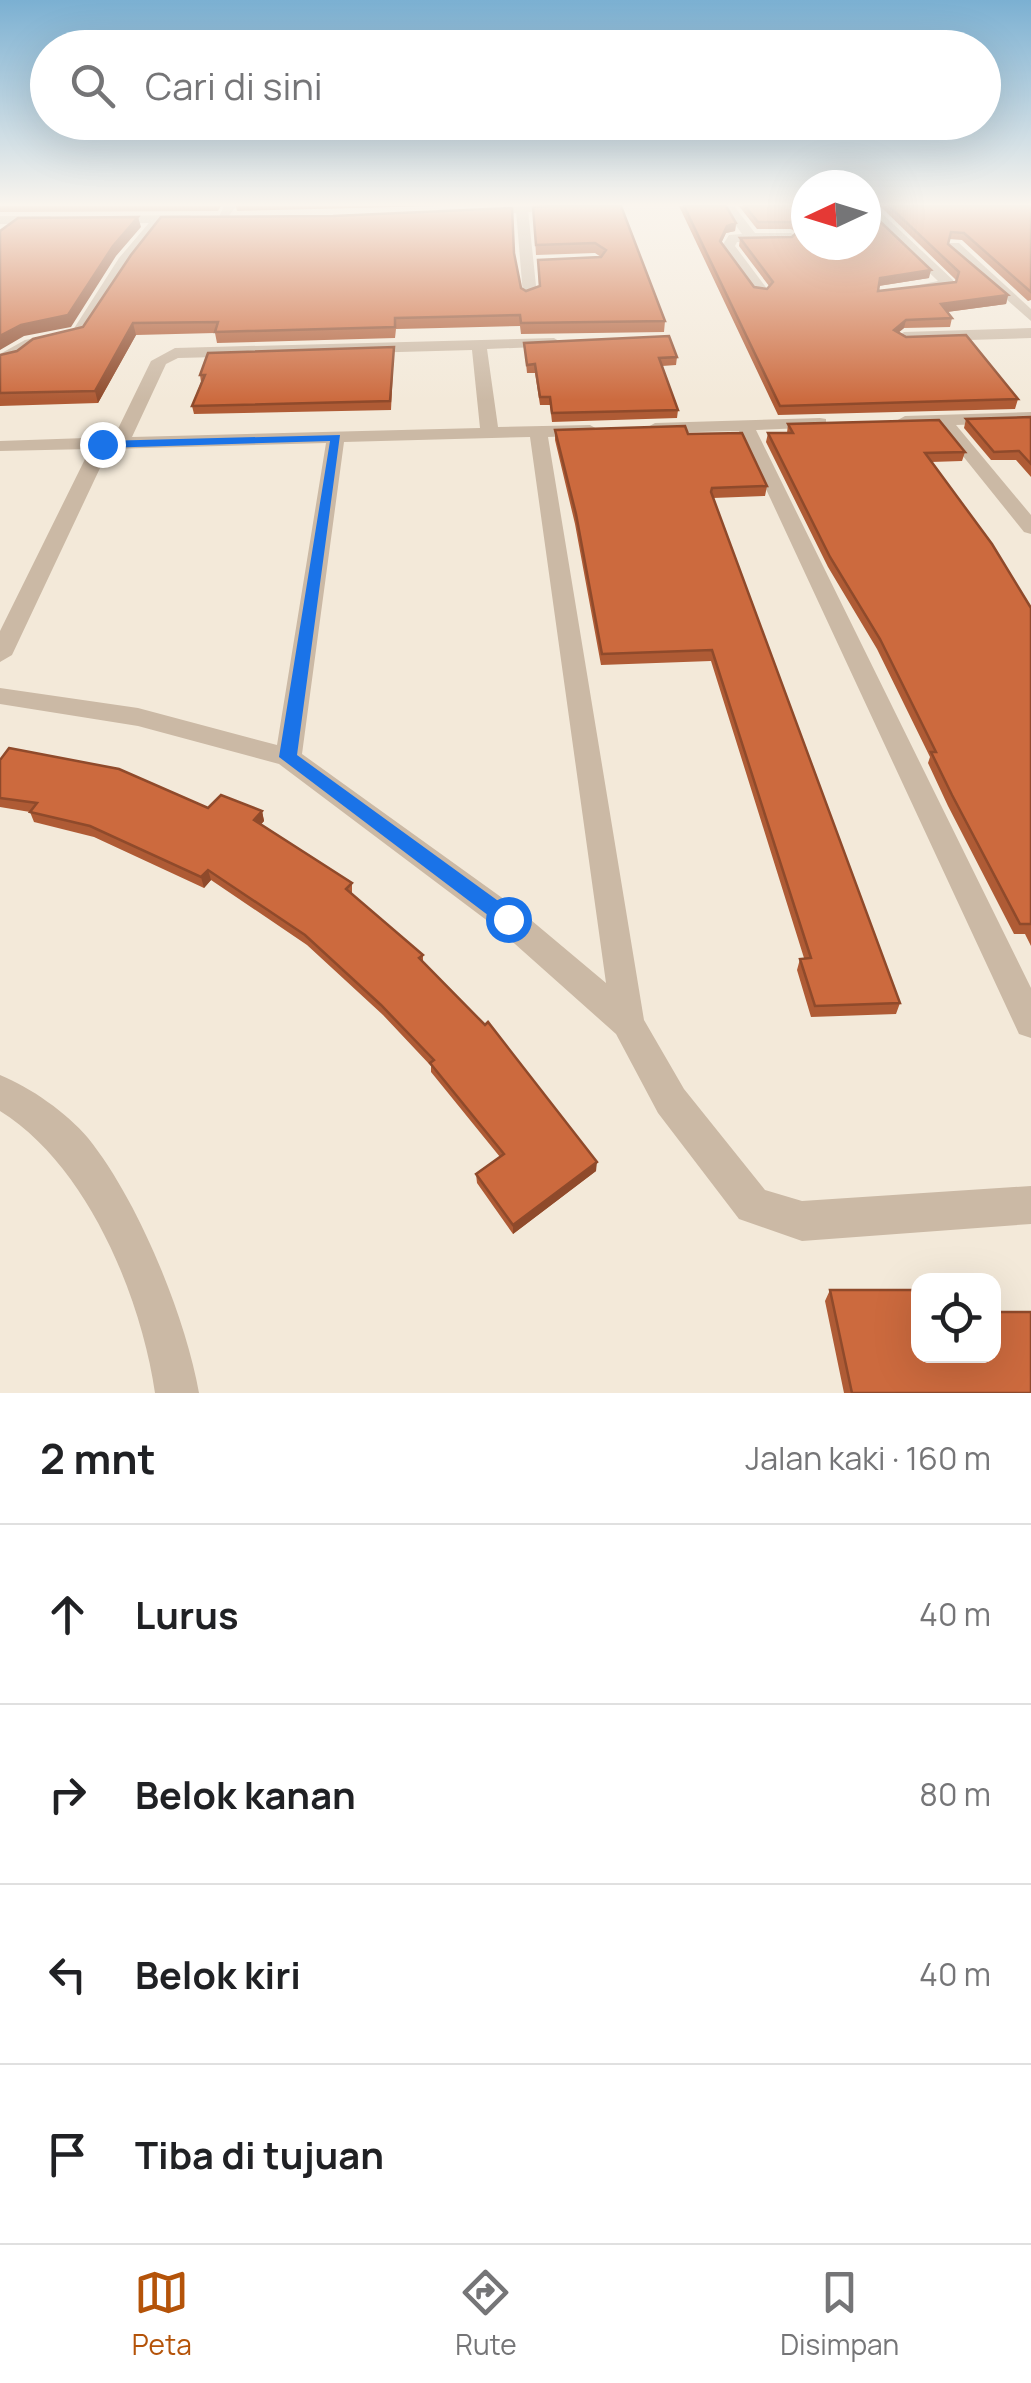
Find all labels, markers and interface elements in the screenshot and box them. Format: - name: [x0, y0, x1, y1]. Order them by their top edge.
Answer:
- search box: [30, 30, 1001, 140]
- icon: search: [65, 58, 120, 113]
- text: Cari di sini: [145, 59, 323, 111]
- north arrow: [791, 170, 881, 260]
- route end: [80, 422, 126, 468]
- route start: [486, 897, 532, 943]
- map controls: [911, 1273, 1001, 1363]
- button: locate: [911, 1273, 1001, 1363]
- text: 2 mnt: [40, 1429, 156, 1487]
- text: Jalan kaki · 160 m: [745, 1436, 991, 1480]
- icon: ahead: [40, 1587, 95, 1642]
- text: Lurus: [135, 1588, 239, 1640]
- text: 40 m: [919, 1592, 991, 1636]
- icon: right: [40, 1767, 95, 1822]
- text: Belok kanan: [135, 1768, 356, 1820]
- text: 80 m: [919, 1772, 991, 1816]
- icon: left: [40, 1947, 95, 2002]
- text: Belok kiri: [135, 1948, 301, 2000]
- text: 40 m: [919, 1952, 991, 1996]
- icon: arrive: [40, 2127, 95, 2182]
- text: Tiba di tujuan: [135, 2128, 384, 2180]
- tab: Peta: [132, 2265, 192, 2363]
- tab: Rute: [455, 2265, 517, 2363]
- tab: Disimpan: [780, 2265, 899, 2363]

